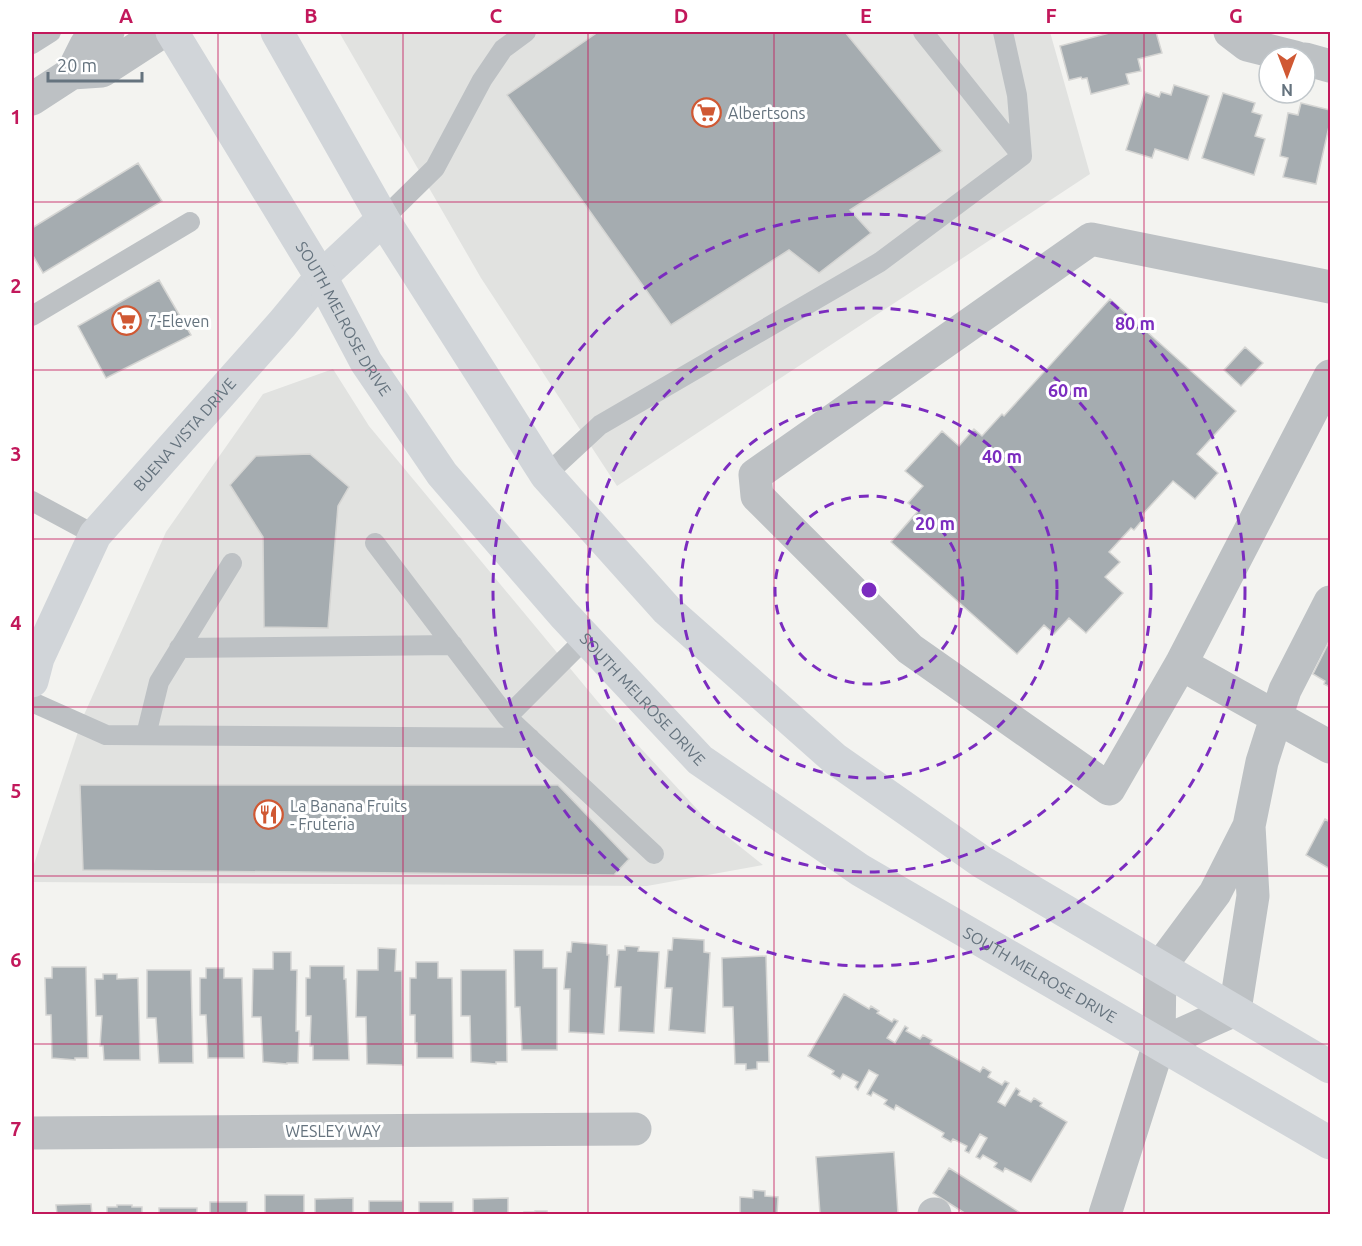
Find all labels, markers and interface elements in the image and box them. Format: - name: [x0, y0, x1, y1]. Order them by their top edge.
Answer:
- text: A: [119, 4, 133, 27]
- text: B: [304, 4, 318, 27]
- text: C: [490, 4, 503, 27]
- text: D: [674, 4, 688, 27]
- text: E: [860, 4, 872, 27]
- text: F: [1045, 4, 1057, 27]
- text: G: [1229, 4, 1243, 27]
- scale bar: [48, 45, 142, 83]
- north arrow: [1257, 45, 1317, 105]
- text: 20 m: [57, 55, 97, 75]
- text: N: [1281, 81, 1293, 99]
- supermarket icon: Albertsons: [691, 97, 723, 129]
- place label: Albertsons: [728, 104, 806, 122]
- text: 1: [10, 105, 22, 128]
- street label: SOUTH MELROSE DRIVE: [293, 238, 395, 399]
- text: 2: [10, 274, 22, 297]
- supermarket icon: 7-Eleven: [111, 305, 143, 337]
- place label: 7-Eleven: [148, 312, 209, 330]
- text: 80 m: [1115, 313, 1155, 333]
- street label: BUENA VISTA DRIVE: [130, 374, 239, 494]
- text: 60 m: [1048, 380, 1088, 400]
- text: 3: [10, 442, 22, 465]
- text: 40 m: [982, 446, 1022, 466]
- text: 20 m: [915, 513, 955, 533]
- centre of rings: [859, 580, 879, 600]
- text: 4: [10, 611, 22, 634]
- street label: SOUTH MELROSE DRIVE: [577, 629, 709, 769]
- text: 5: [10, 779, 22, 802]
- place label: La Banana Fruits - Fruteria: [290, 797, 407, 833]
- restaurant icon: La Banana Fruits - Fruteria: [253, 799, 285, 831]
- street label: SOUTH MELROSE DRIVE: [960, 923, 1120, 1026]
- text: 6: [10, 948, 22, 971]
- text: 7: [10, 1117, 22, 1140]
- street label: WESLEY WAY: [285, 1122, 381, 1140]

